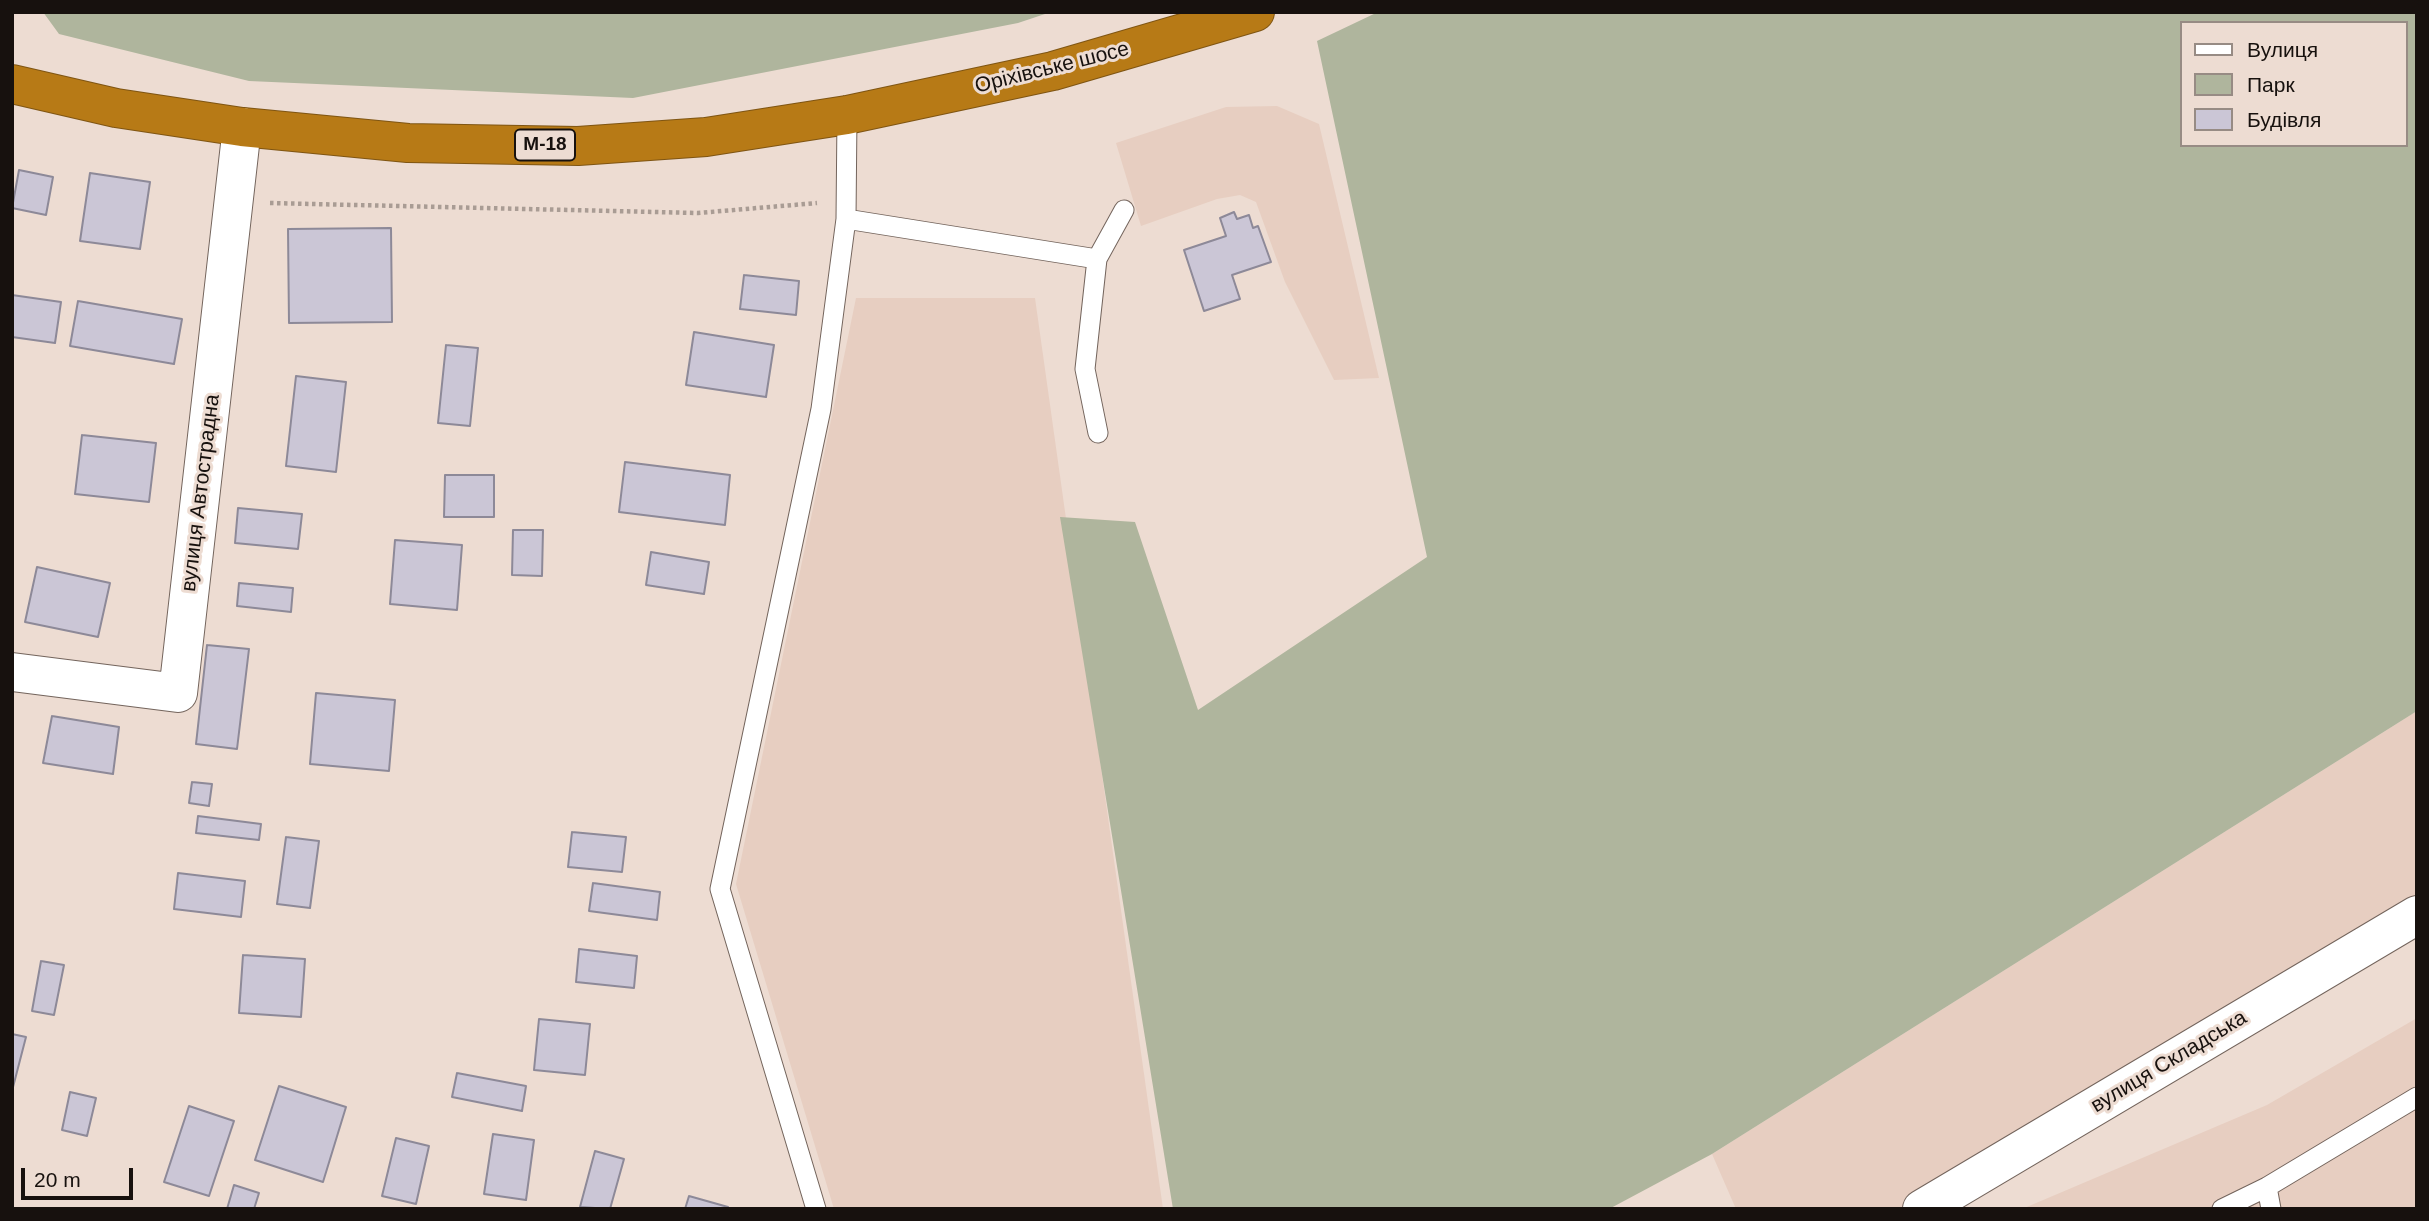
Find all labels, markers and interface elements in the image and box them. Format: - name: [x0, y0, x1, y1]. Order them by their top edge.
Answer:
- legend: [2180, 21, 2408, 147]
- street label: Оріхівське шосе: [972, 37, 1132, 99]
- text: Вулиця: [2247, 38, 2318, 61]
- text: Парк: [2247, 73, 2295, 96]
- text: Будівля: [2247, 108, 2321, 131]
- road number: М-18: [515, 130, 575, 160]
- street label: вулиця Автострадна: [176, 393, 226, 593]
- street label: вулиця Складська: [2086, 1005, 2252, 1119]
- scale bar: [24, 1154, 136, 1198]
- text: 20 m: [34, 1168, 81, 1191]

